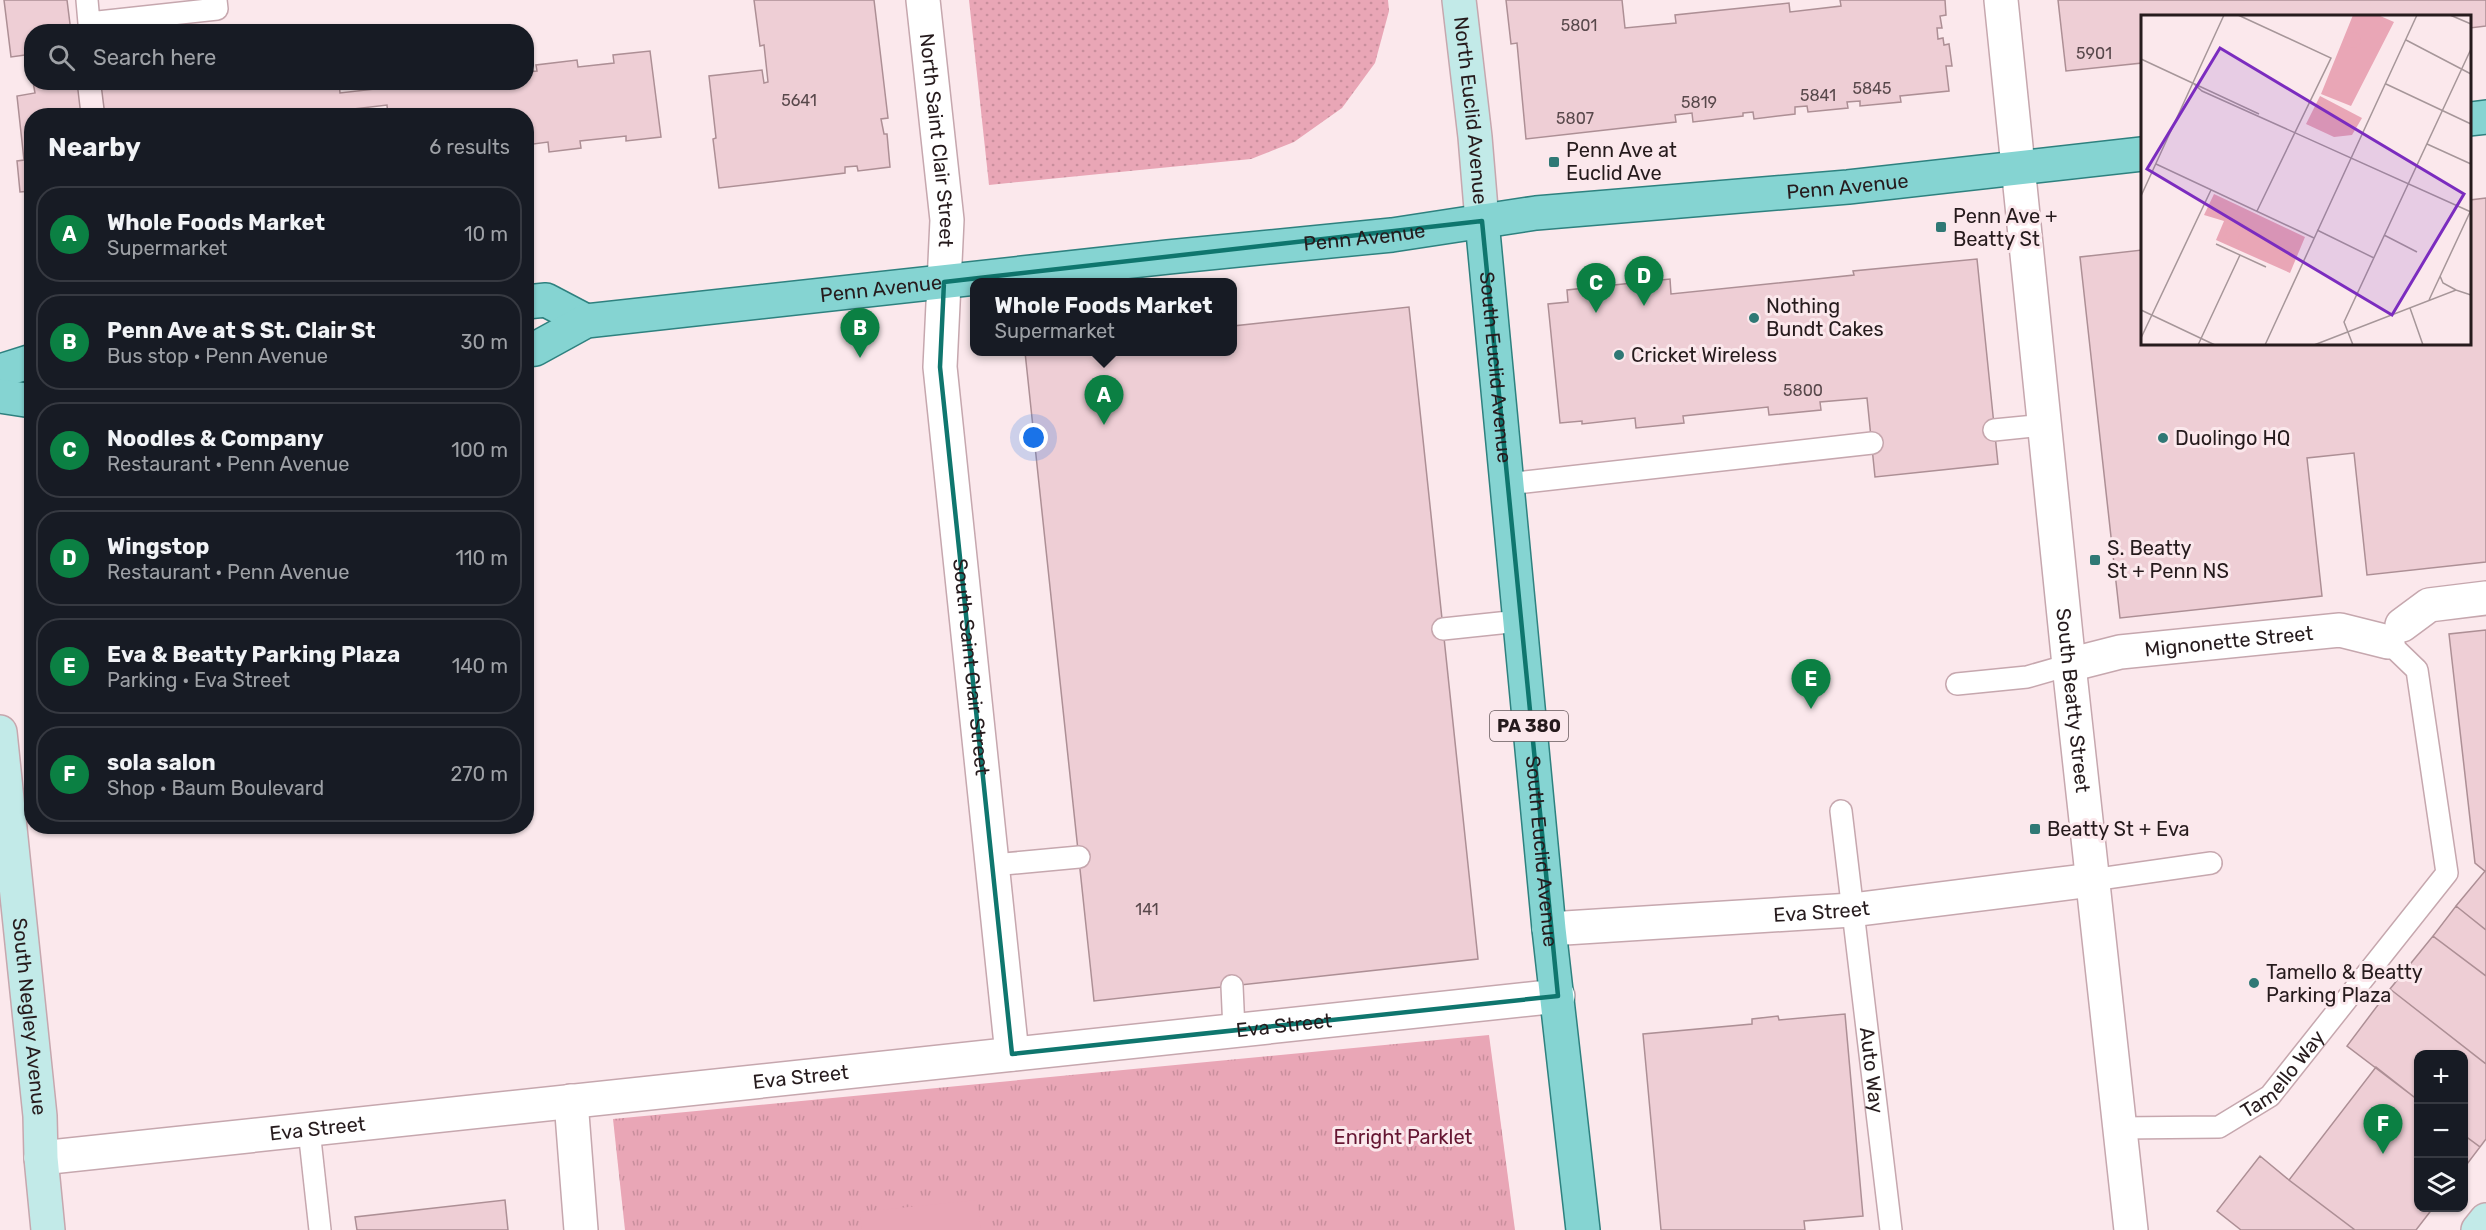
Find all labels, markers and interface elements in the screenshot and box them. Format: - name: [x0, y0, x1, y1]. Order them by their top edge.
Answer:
- street label: North Euclid Avenue: [1449, 15, 1493, 205]
- inset map: [2141, 15, 2471, 345]
- house number: 5801: [1561, 16, 1597, 35]
- search box: [24, 24, 534, 90]
- street label: North Saint Clair Street: [915, 32, 959, 248]
- icon: search: [45, 41, 78, 74]
- text: Search here: [93, 44, 216, 71]
- house number: 5901: [2076, 44, 2112, 63]
- house number: 5845: [1852, 79, 1892, 98]
- house number: 5841: [1800, 86, 1836, 105]
- house number: 5641: [781, 91, 817, 110]
- house number: 5819: [1681, 93, 1717, 112]
- house number: 5807: [1556, 109, 1594, 128]
- text: Nearby: [48, 132, 141, 163]
- text: 6 results: [429, 135, 510, 159]
- place label: Penn Ave at Euclid Ave: [1566, 138, 1677, 185]
- marker: Penn Ave at Euclid Ave: [1547, 155, 1561, 169]
- street label: Penn Avenue: [1785, 168, 1910, 204]
- place label: Penn Ave + Beatty St: [1953, 204, 2058, 251]
- text: Whole Foods Market: [107, 209, 325, 236]
- street label: Penn Avenue: [1302, 218, 1427, 256]
- marker: Penn Ave + Beatty St: [1934, 220, 1948, 234]
- text: A: [62, 222, 77, 246]
- text: 10 m: [464, 222, 508, 246]
- text: Supermarket: [107, 236, 227, 260]
- pin: D: [1624, 256, 1664, 306]
- pin: C: [1576, 264, 1616, 313]
- street label: Penn Avenue: [819, 270, 943, 307]
- street label: South Euclid Avenue: [1475, 271, 1517, 464]
- popup: [970, 278, 1237, 356]
- text: Whole Foods Market: [995, 292, 1212, 319]
- place label: Nothing Bundt Cakes: [1766, 294, 1884, 341]
- pin: B: [840, 308, 880, 358]
- marker: Nothing Bundt Cakes: [1747, 311, 1761, 325]
- text: Penn Ave at S St. Clair St: [107, 317, 376, 344]
- text: Supermarket: [995, 319, 1115, 343]
- text: B: [62, 330, 77, 354]
- text: 30 m: [461, 330, 508, 354]
- place label: Cricket Wireless: [1631, 343, 1777, 367]
- text: Bus stop · Penn Avenue: [107, 344, 328, 368]
- marker: Cricket Wireless: [1612, 348, 1626, 362]
- pin: A: [1084, 376, 1124, 425]
- house number: 5800: [1783, 381, 1823, 400]
- your location: [1019, 423, 1048, 452]
- text: Noodles & Company: [107, 425, 324, 452]
- place label: Duolingo HQ: [2175, 426, 2290, 450]
- marker: Duolingo HQ: [2156, 431, 2170, 445]
- text: C: [62, 438, 77, 462]
- text: 100 m: [451, 438, 508, 462]
- text: Restaurant · Penn Avenue: [107, 452, 350, 476]
- text: Wingstop: [107, 533, 209, 560]
- place label: S. Beatty St + Penn NS: [2107, 536, 2229, 583]
- text: D: [62, 546, 77, 570]
- text: 110 m: [456, 546, 508, 570]
- marker: S. Beatty St + Penn NS: [2088, 553, 2102, 567]
- street label: South Saint Clair Street: [948, 557, 995, 777]
- text: Restaurant · Penn Avenue: [107, 560, 350, 584]
- street label: South Beatty Street: [2051, 607, 2095, 794]
- street label: Mignonette Street: [2143, 621, 2314, 661]
- text: Eva & Beatty Parking Plaza: [107, 641, 400, 668]
- text: E: [63, 654, 76, 678]
- text: 140 m: [452, 654, 508, 678]
- pin: E: [1792, 660, 1830, 709]
- text: Parking · Eva Street: [107, 668, 290, 692]
- road number: PA 380: [1490, 711, 1568, 741]
- text: sola salon: [107, 749, 216, 776]
- street label: South Euclid Avenue: [1521, 754, 1563, 948]
- text: F: [63, 762, 76, 786]
- text: 270 m: [451, 762, 508, 786]
- text: Shop · Baum Boulevard: [107, 776, 324, 800]
- place label: Beatty St + Eva: [2047, 817, 2190, 841]
- marker: Beatty St + Eva: [2028, 822, 2042, 836]
- street label: Eva Street: [1773, 896, 1871, 927]
- house number: 141: [1135, 900, 1159, 919]
- street label: South Negley Avenue: [7, 916, 52, 1116]
- place label: Tamello & Beatty Parking Plaza: [2266, 960, 2423, 1007]
- marker: Tamello & Beatty Parking Plaza: [2247, 976, 2261, 990]
- street label: Eva Street: [1235, 1008, 1333, 1042]
- street label: Tamello Way: [2236, 1025, 2330, 1123]
- street label: Auto Way: [1855, 1026, 1889, 1115]
- map controls: [2414, 1050, 2468, 1212]
- button: +: [2414, 1050, 2468, 1104]
- street label: Eva Street: [752, 1060, 850, 1094]
- pin: F: [2364, 1104, 2402, 1154]
- button: −: [2414, 1104, 2468, 1158]
- street label: Eva Street: [268, 1111, 367, 1146]
- park label: Enright Parklet: [1334, 1125, 1473, 1149]
- button: layers: [2414, 1158, 2468, 1212]

